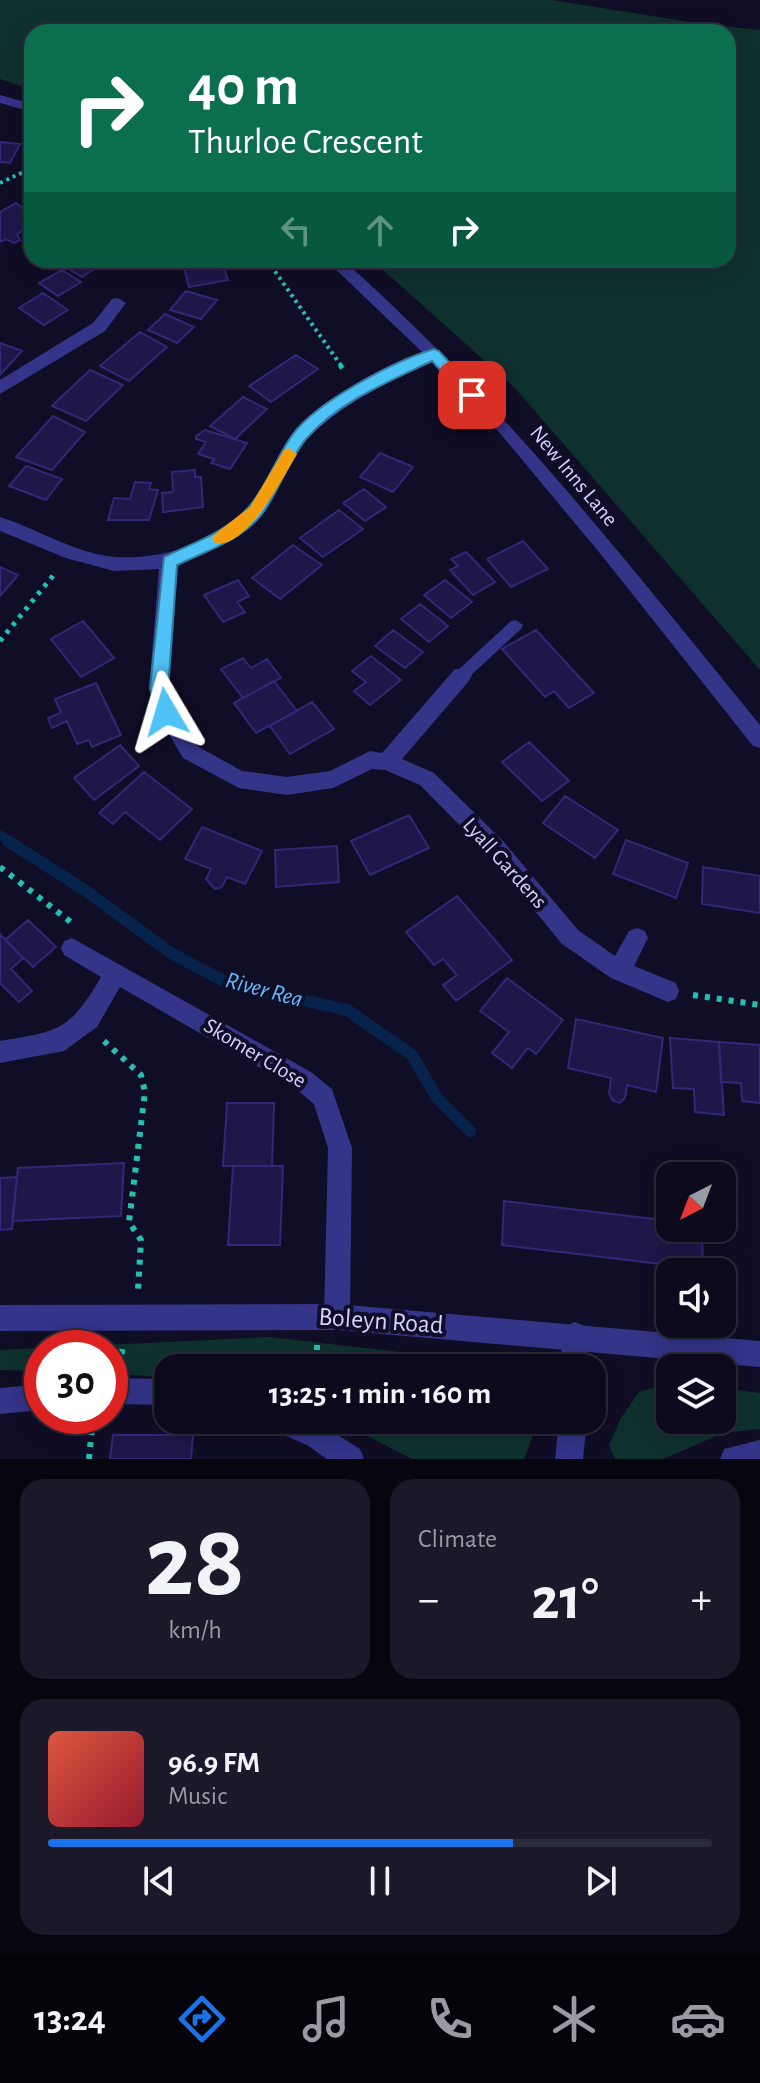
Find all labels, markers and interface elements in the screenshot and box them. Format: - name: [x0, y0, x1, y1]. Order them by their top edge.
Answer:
- icon: right: [56, 56, 160, 160]
- text: 40 m: [188, 59, 299, 115]
- text: Thurloe Crescent: [188, 124, 423, 160]
- icon: left: [274, 208, 318, 252]
- icon: ahead: [358, 208, 402, 252]
- icon: right: [442, 208, 486, 252]
- pin: [438, 361, 506, 429]
- icon: arrive: [450, 373, 494, 417]
- street label: New Inns Lane: [526, 422, 622, 530]
- position arrow: [124, 670, 208, 754]
- street label: Lyall Gardens: [459, 814, 551, 912]
- water label: River Rea: [223, 968, 305, 1012]
- street label: Skomer Close: [200, 1014, 310, 1092]
- north arrow: [656, 1162, 736, 1242]
- map controls: [656, 1162, 736, 1434]
- button: sound: [656, 1258, 736, 1338]
- street label: Boleyn Road: [318, 1304, 444, 1338]
- speed limit sign: 30: [24, 1330, 128, 1434]
- button: layers: [656, 1354, 736, 1434]
- text: 13:25 · 1 min · 160 m: [269, 1379, 491, 1409]
- text: 28: [145, 1511, 245, 1615]
- text: Climate: [418, 1526, 497, 1552]
- text: 21°: [531, 1570, 599, 1630]
- text: −: [418, 1578, 439, 1622]
- text: +: [691, 1578, 712, 1622]
- text: km/h: [168, 1617, 222, 1643]
- text: 96.9 FM: [168, 1748, 260, 1778]
- text: Music: [168, 1783, 227, 1809]
- icon: previous: [137, 1859, 181, 1903]
- icon: pause: [358, 1859, 402, 1903]
- icon: next: [579, 1859, 623, 1903]
- icon: directions: [174, 1991, 230, 2047]
- icon: music: [298, 1991, 354, 2047]
- icon: phone: [422, 1991, 478, 2047]
- icon: climate: [546, 1991, 602, 2047]
- icon: car: [670, 1991, 726, 2047]
- text: 13:24: [34, 2001, 106, 2037]

